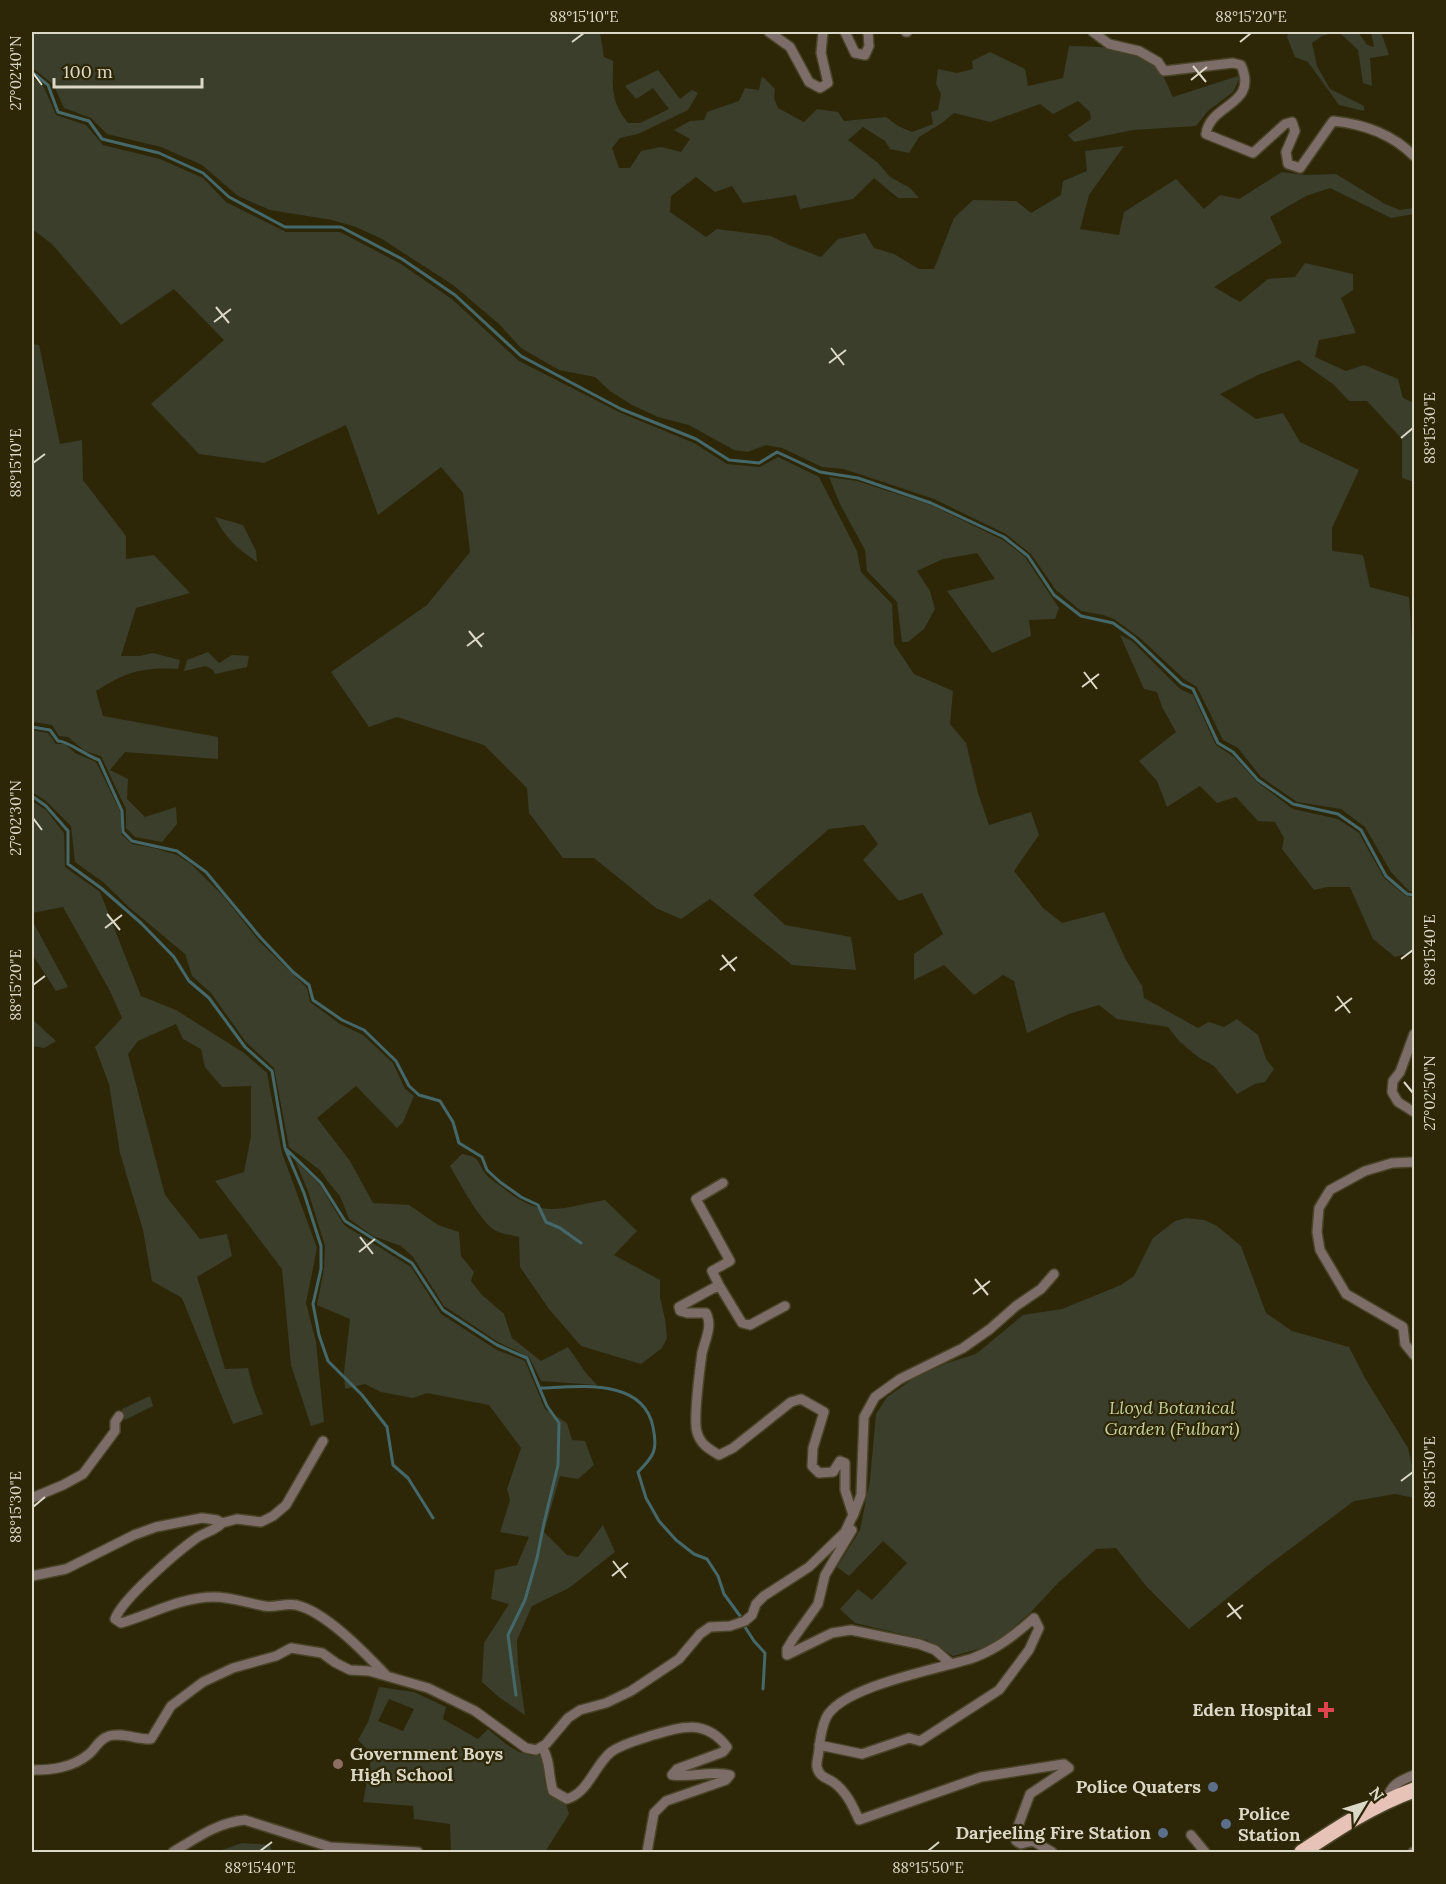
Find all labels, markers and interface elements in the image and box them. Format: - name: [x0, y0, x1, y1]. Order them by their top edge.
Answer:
- text: 88°15'10"E: [550, 7, 619, 26]
- text: 88°15'20"E: [1215, 7, 1287, 26]
- text: 27°02'40"N: [6, 36, 25, 110]
- scale bar: [54, 51, 202, 89]
- text: 100 m: [63, 60, 113, 83]
- text: 88°15'30"E: [1420, 392, 1439, 464]
- text: 88°15'10"E: [6, 429, 25, 498]
- text: 27°02'30"N: [6, 780, 25, 856]
- text: 88°15'40"E: [1420, 915, 1439, 985]
- text: 88°15'20"E: [6, 949, 25, 1021]
- text: 27°02'50"N: [1420, 1055, 1439, 1131]
- park label: Lloyd Botanical Garden (Fulbari): [1104, 1396, 1240, 1440]
- text: 88°15'50"E: [1420, 1436, 1439, 1508]
- text: 88°15'30"E: [6, 1471, 25, 1543]
- place label: Eden Hospital: [1192, 1698, 1312, 1721]
- marker: Eden Hospital: [1317, 1701, 1335, 1719]
- place label: Government Boys High School: [350, 1742, 504, 1786]
- marker: Government Boys High School: [331, 1757, 345, 1771]
- north arrow: [1335, 1773, 1395, 1833]
- place label: Police Quaters: [1076, 1775, 1201, 1798]
- marker: Police Quaters: [1206, 1780, 1220, 1794]
- text: N: [1365, 1783, 1389, 1805]
- place label: Police Station: [1238, 1802, 1301, 1846]
- marker: Police Station: [1219, 1817, 1233, 1831]
- place label: Darjeeling Fire Station: [956, 1821, 1152, 1844]
- marker: Darjeeling Fire Station: [1156, 1826, 1170, 1840]
- text: 88°15'40"E: [225, 1858, 295, 1877]
- text: 88°15'50"E: [892, 1858, 964, 1877]

